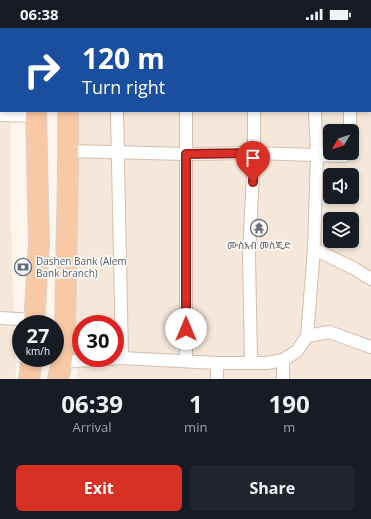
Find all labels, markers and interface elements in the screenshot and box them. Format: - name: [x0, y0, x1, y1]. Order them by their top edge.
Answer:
- text: 06:38: [20, 4, 59, 24]
- text: 120 m: [82, 39, 165, 77]
- icon: right: [16, 44, 68, 96]
- text: Turn right: [82, 75, 165, 99]
- north arrow: [323, 124, 359, 160]
- map controls: [323, 124, 359, 248]
- pin: [236, 141, 270, 182]
- icon: arrive: [242, 147, 264, 169]
- button: sound: [323, 168, 359, 204]
- button: layers: [323, 212, 359, 248]
- temple icon: ሙስአብ መስጂድ: [249, 218, 269, 238]
- place label: ሙስአብ መስጂድ: [227, 238, 291, 252]
- place label: Dashen Bank (Alem Bank branch): [36, 254, 127, 280]
- bank icon: Dashen Bank (Alem Bank branch): [13, 257, 33, 277]
- position arrow: [165, 308, 207, 350]
- speed limit sign: 30: [72, 315, 124, 367]
- text: 27: [27, 322, 49, 349]
- text: km/h: [26, 344, 50, 358]
- text: 06:39: [61, 387, 123, 420]
- text: 1: [189, 387, 203, 420]
- text: 190: [269, 387, 310, 420]
- text: Arrival: [72, 418, 112, 436]
- text: min: [184, 418, 207, 436]
- text: m: [283, 418, 295, 436]
- button: Exit: [16, 465, 182, 511]
- button: Share: [190, 465, 355, 511]

